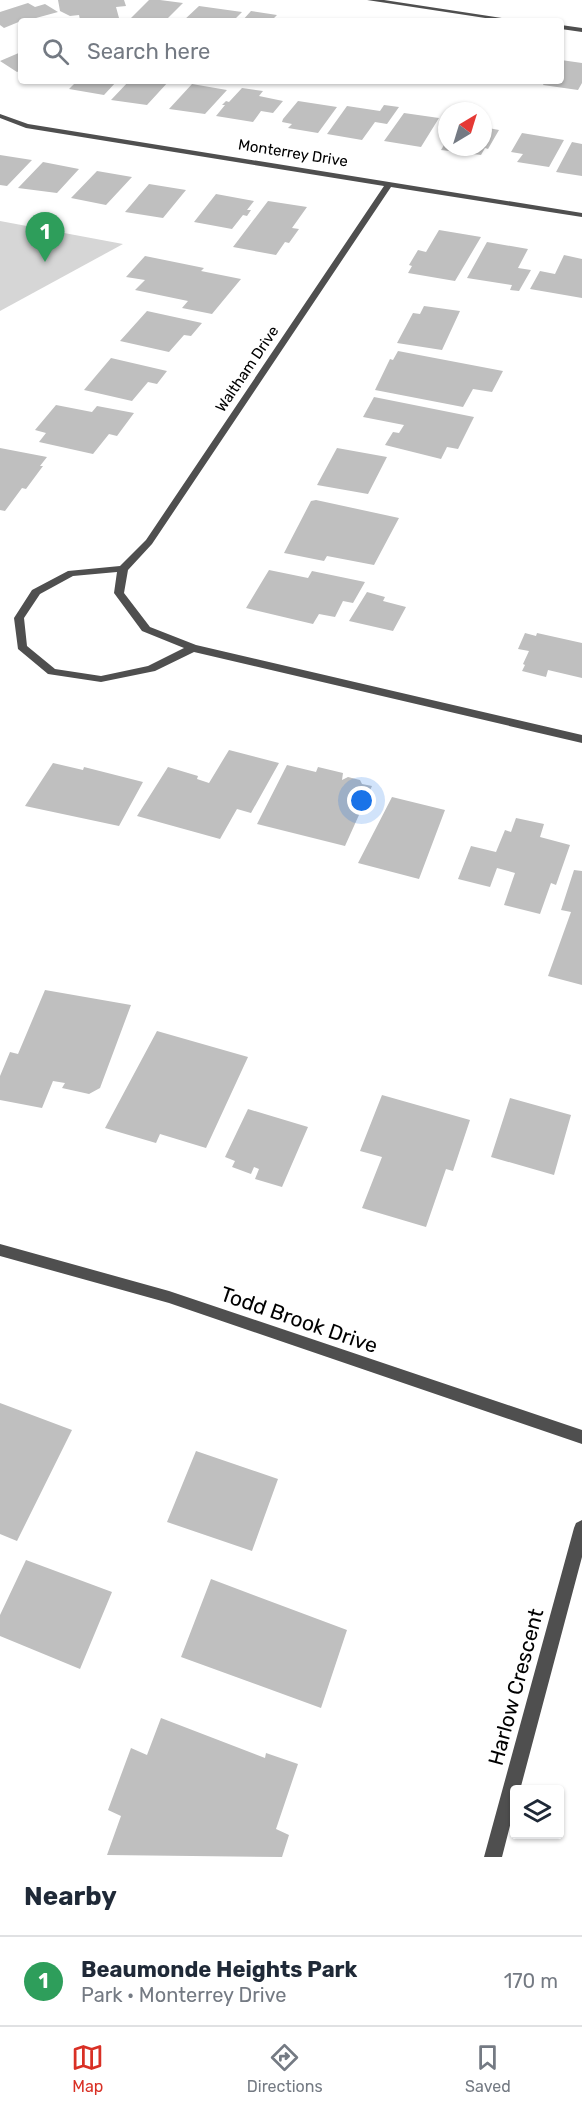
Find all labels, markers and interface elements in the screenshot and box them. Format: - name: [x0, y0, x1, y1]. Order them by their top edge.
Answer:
- search box: [18, 18, 564, 84]
- icon: search: [39, 35, 72, 68]
- text: Search here: [87, 38, 210, 65]
- north arrow: [438, 102, 492, 156]
- street label: Monterrey Drive: [237, 135, 349, 171]
- pin: 1: [26, 212, 64, 262]
- street label: Waltham Drive: [212, 323, 282, 415]
- your location: [347, 786, 376, 815]
- street label: Todd Brook Drive: [217, 1281, 381, 1358]
- street label: Harlow Crescent: [483, 1606, 548, 1768]
- map controls: [510, 1785, 564, 1839]
- button: layers: [510, 1785, 564, 1839]
- text: Nearby: [24, 1881, 117, 1912]
- text: Beaumonde Heights Park: [81, 1956, 357, 1983]
- text: 1: [39, 1969, 48, 1993]
- text: 170 m: [504, 1969, 558, 1993]
- text: Park · Monterrey Drive: [81, 1983, 287, 2007]
- tab: Map: [71, 2041, 104, 2096]
- tab: Directions: [247, 2041, 323, 2096]
- tab: Saved: [465, 2041, 511, 2096]

